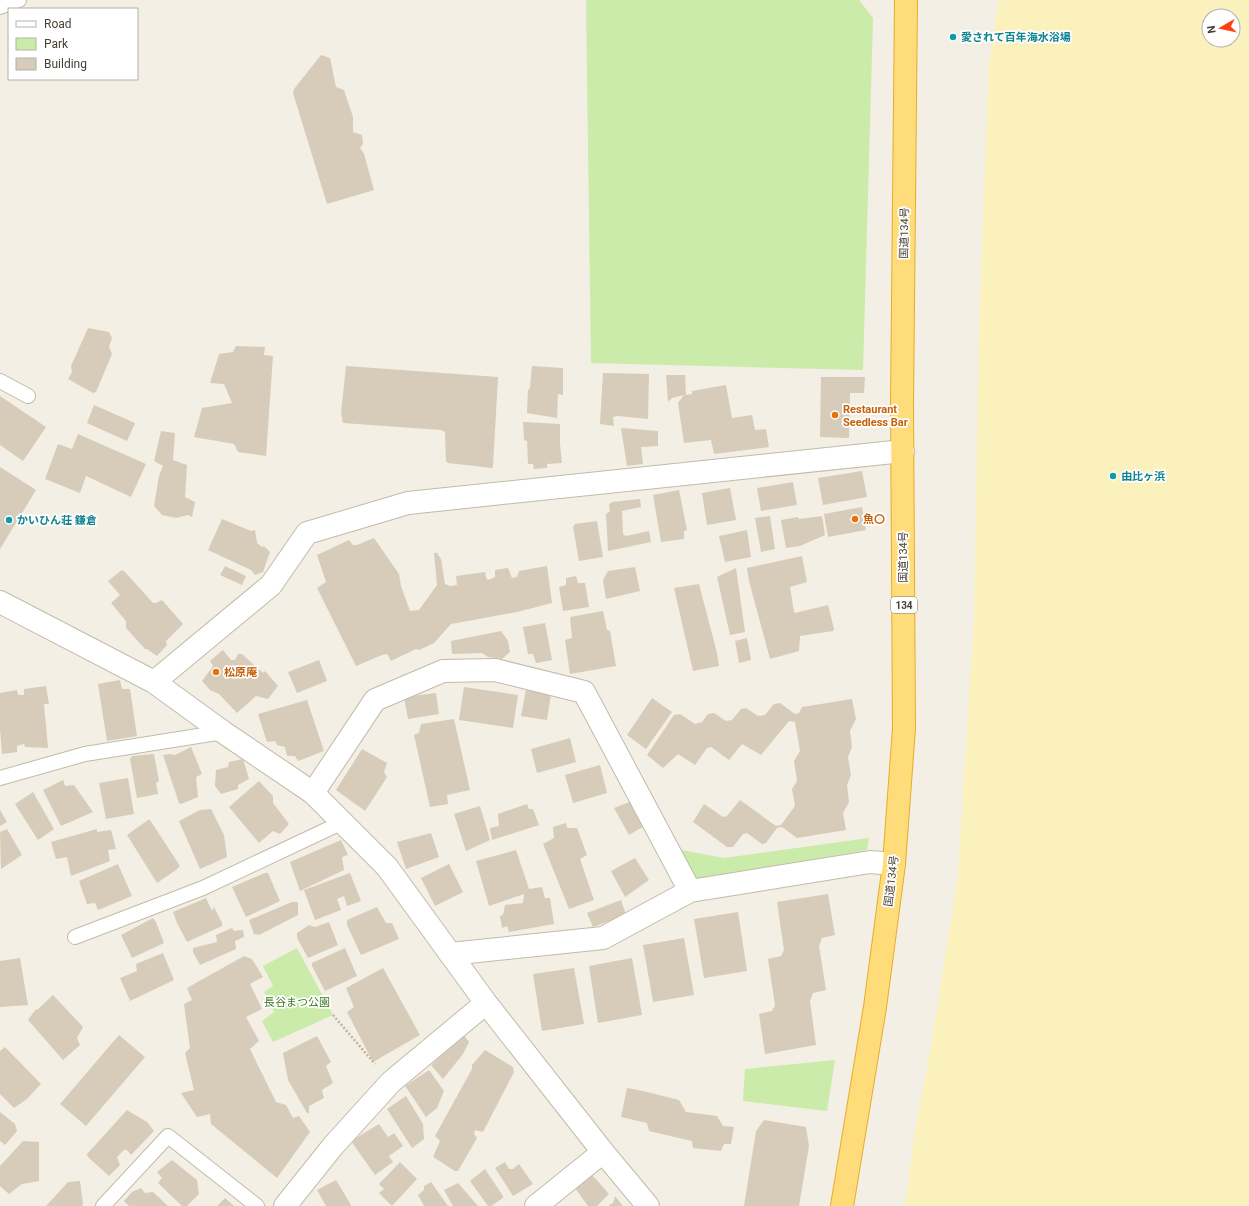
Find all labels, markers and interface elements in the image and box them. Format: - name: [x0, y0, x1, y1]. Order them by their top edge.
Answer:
- legend: [8, 8, 138, 80]
- north arrow: [1201, 8, 1241, 48]
- text: Road: [44, 17, 72, 31]
- text: N: [1205, 24, 1219, 34]
- place label: 愛されて百年海水浴場: [961, 31, 1071, 44]
- marker: 愛されて百年海水浴場: [948, 32, 958, 42]
- text: Park: [44, 37, 69, 51]
- text: Building: [44, 57, 87, 71]
- street label: 国道134号: [898, 207, 911, 259]
- place label: Restaurant Seedless Bar: [843, 403, 908, 429]
- marker: Restaurant Seedless Bar: [830, 410, 840, 420]
- place label: 由比ヶ浜: [1121, 470, 1165, 483]
- marker: 由比ヶ浜: [1108, 471, 1118, 481]
- place label: 魚〇: [863, 513, 885, 526]
- place label: かいひん荘 鎌倉: [17, 514, 97, 527]
- marker: 魚〇: [850, 514, 860, 524]
- marker: かいひん荘 鎌倉: [4, 515, 14, 525]
- street label: 国道134号: [897, 531, 910, 583]
- road number: 134: [891, 597, 917, 613]
- place label: 松原庵: [224, 666, 258, 679]
- marker: 松原庵: [211, 667, 221, 677]
- street label: 国道134号: [882, 855, 901, 907]
- park label: 長谷まつ公園: [264, 996, 330, 1009]

